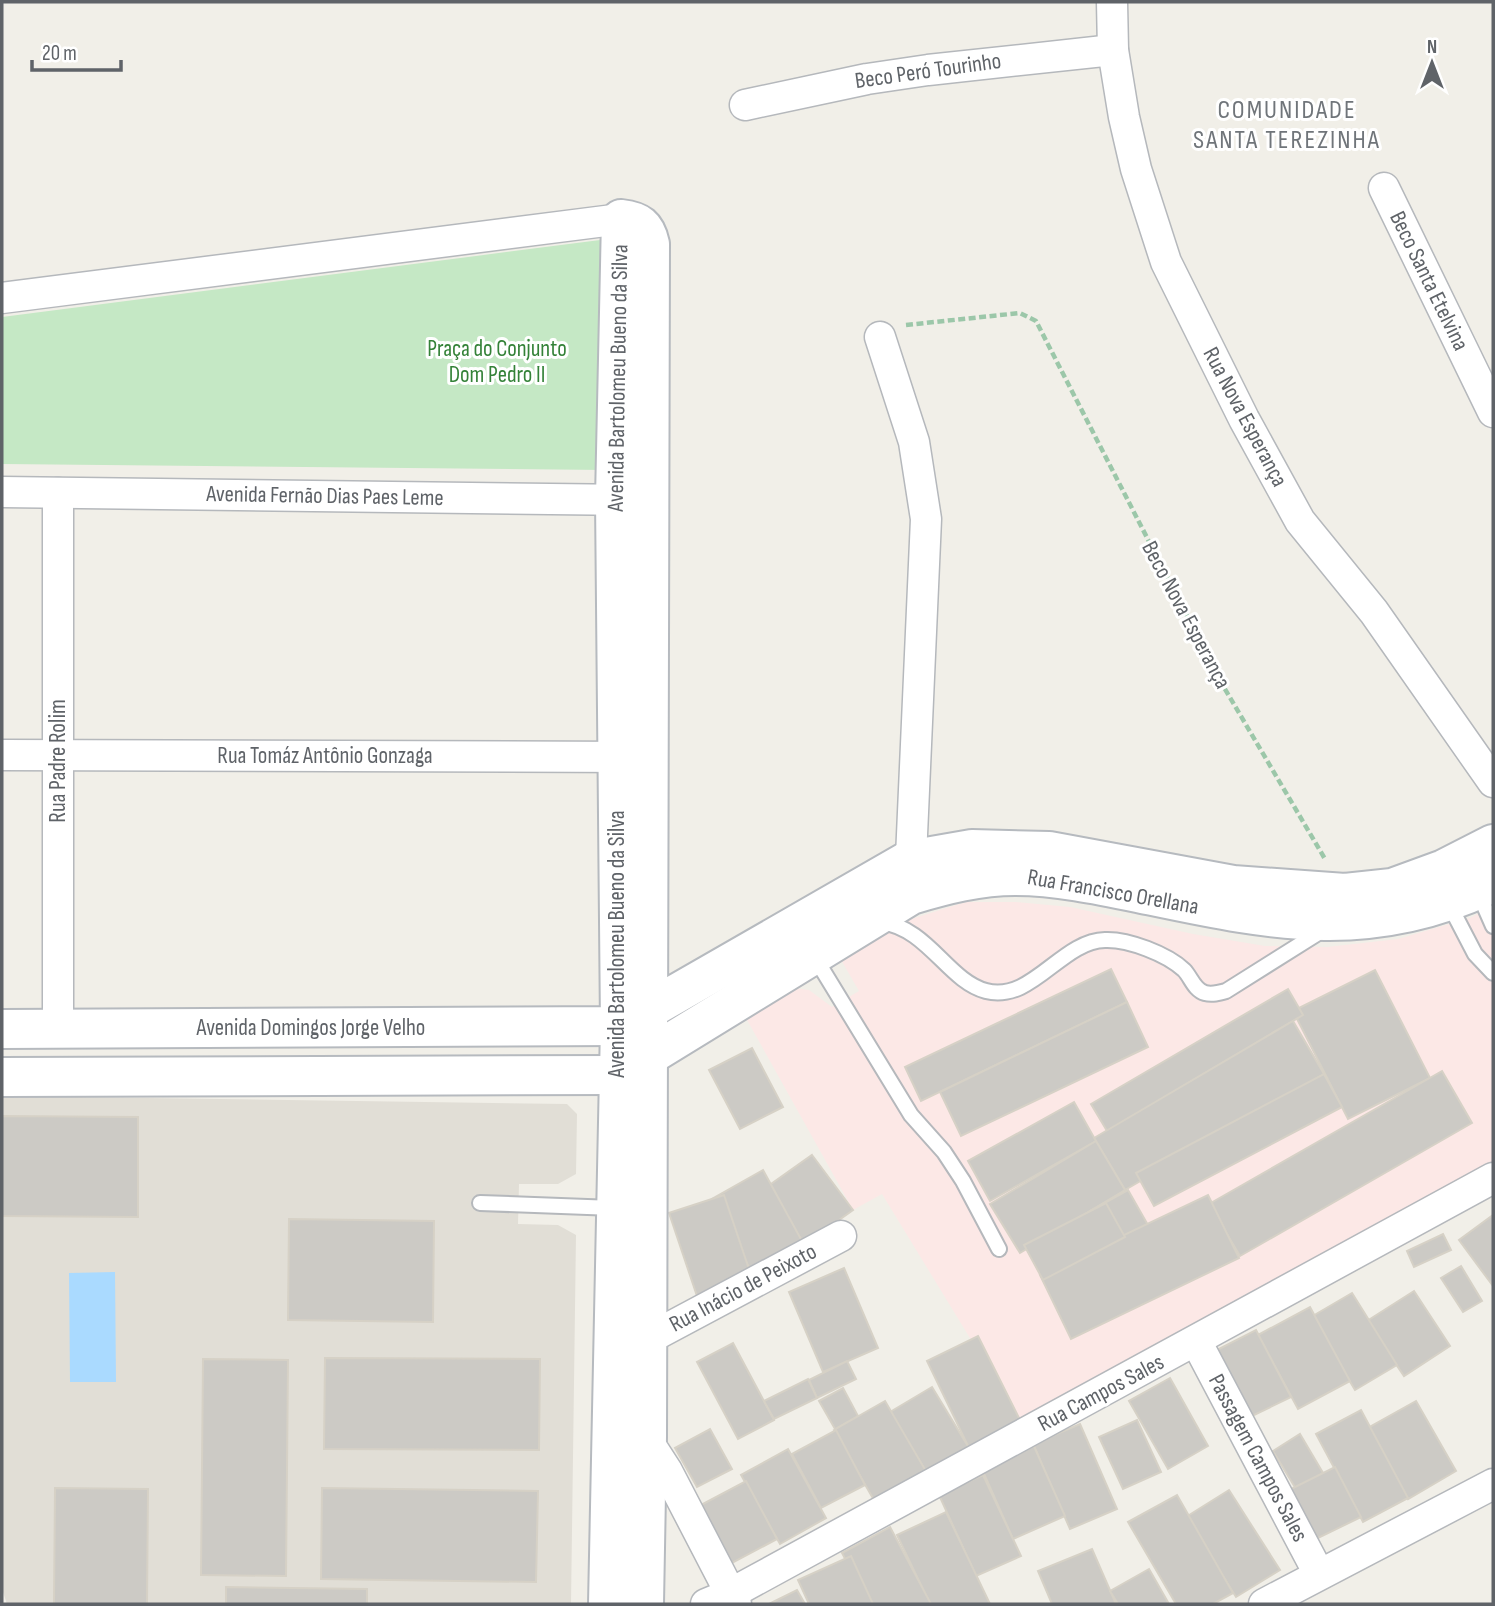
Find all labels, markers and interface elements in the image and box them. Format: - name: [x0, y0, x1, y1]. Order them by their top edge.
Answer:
- scale bar: [32, 28, 121, 72]
- north arrow: [1397, 28, 1467, 98]
- text: N: [1427, 36, 1437, 59]
- text: 20 m: [42, 41, 77, 66]
- street label: Beco Peró Tourinho: [853, 47, 1003, 95]
- district label: COMUNIDADE SANTA TEREZINHA: [1193, 95, 1381, 156]
- street label: Beco Santa Etelvina: [1383, 207, 1475, 355]
- street label: Avenida Bartolomeu Bueno da Silva: [602, 244, 634, 513]
- park label: Praça do Conjunto Dom Pedro II: [427, 335, 567, 389]
- street label: Rua Nova Esperança: [1196, 342, 1294, 492]
- street label: Avenida Fernão Dias Paes Leme: [205, 480, 444, 512]
- street label: Beco Nova Esperança: [1135, 536, 1237, 694]
- street label: Rua Padre Rolim: [44, 699, 72, 823]
- street label: Rua Tomáz Antônio Gonzaga: [217, 742, 433, 770]
- street label: Avenida Bartolomeu Bueno da Silva: [603, 810, 631, 1079]
- street label: Rua Francisco Orellana: [1025, 863, 1201, 921]
- street label: Avenida Domingos Jorge Velho: [196, 1014, 425, 1042]
- street label: Rua Inácio de Peixoto: [665, 1237, 821, 1339]
- street label: Rua Campos Sales: [1033, 1348, 1169, 1438]
- street label: Passagem Campos Sales: [1202, 1369, 1314, 1547]

